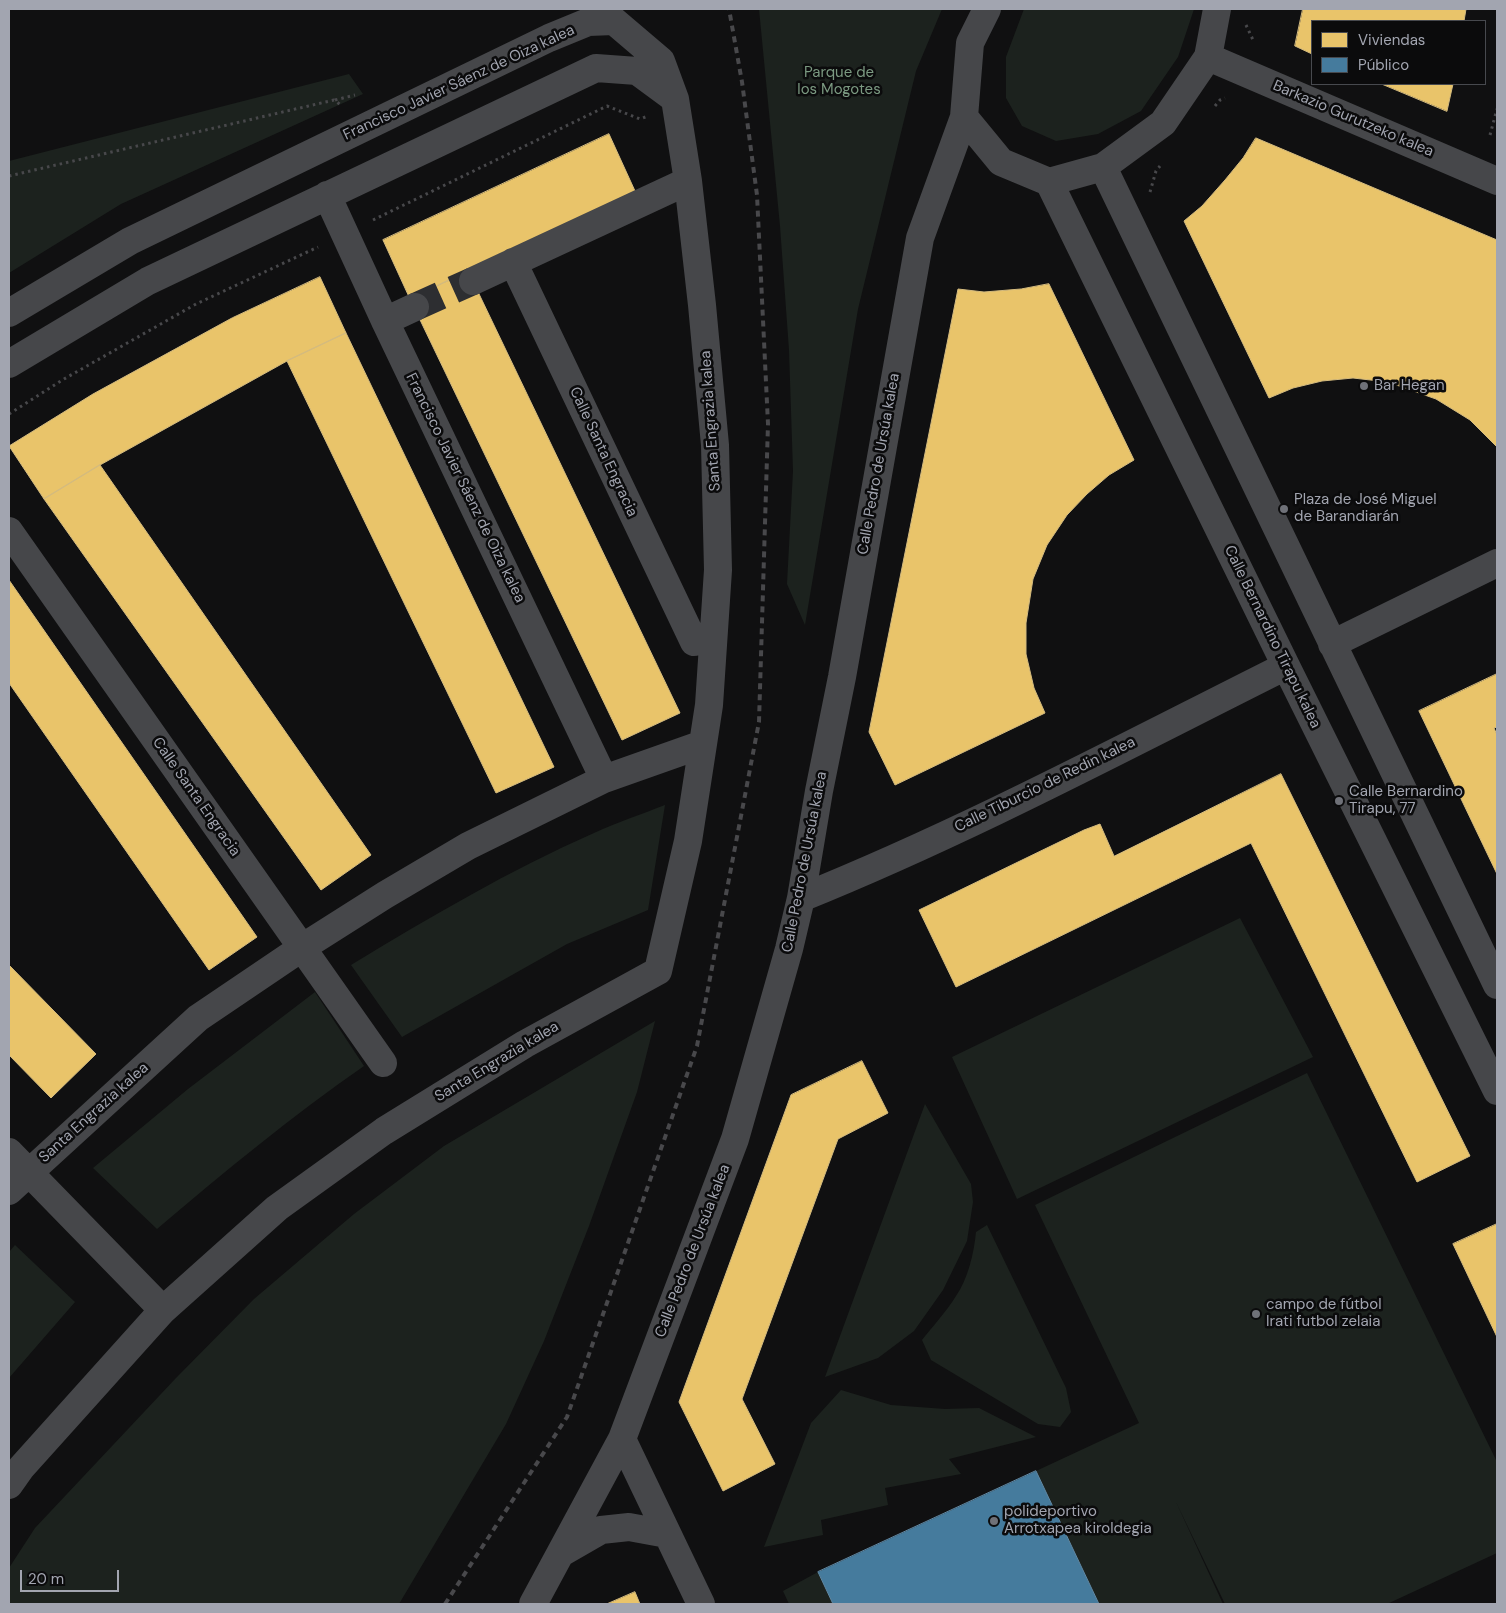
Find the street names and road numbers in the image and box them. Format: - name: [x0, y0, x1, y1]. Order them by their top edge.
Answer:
- street label: Francisco Javier Sáenz de Oiza kalea: [340, 21, 578, 145]
- street label: Barkazio Gurutzeko kalea: [1270, 77, 1436, 161]
- street label: Santa Engrazia kalea: [697, 350, 725, 492]
- street label: Francisco Javier Sáenz de Oiza kalea: [401, 370, 529, 606]
- street label: Calle Pedro de Ursúa kalea: [854, 372, 904, 556]
- street label: Calle Santa Engracia: [565, 384, 641, 520]
- street label: Calle Bernardino Tirapu kalea: [1220, 543, 1324, 731]
- street label: Calle Tiburcio de Redin kalea: [952, 733, 1138, 837]
- street label: Calle Santa Engracia: [148, 734, 244, 860]
- street label: Calle Pedro de Ursúa kalea: [779, 770, 831, 954]
- street label: Santa Engrazia kalea: [432, 1018, 562, 1106]
- street label: Santa Engrazia kalea: [36, 1059, 152, 1167]
- street label: Calle Pedro de Ursúa kalea: [652, 1162, 734, 1340]

